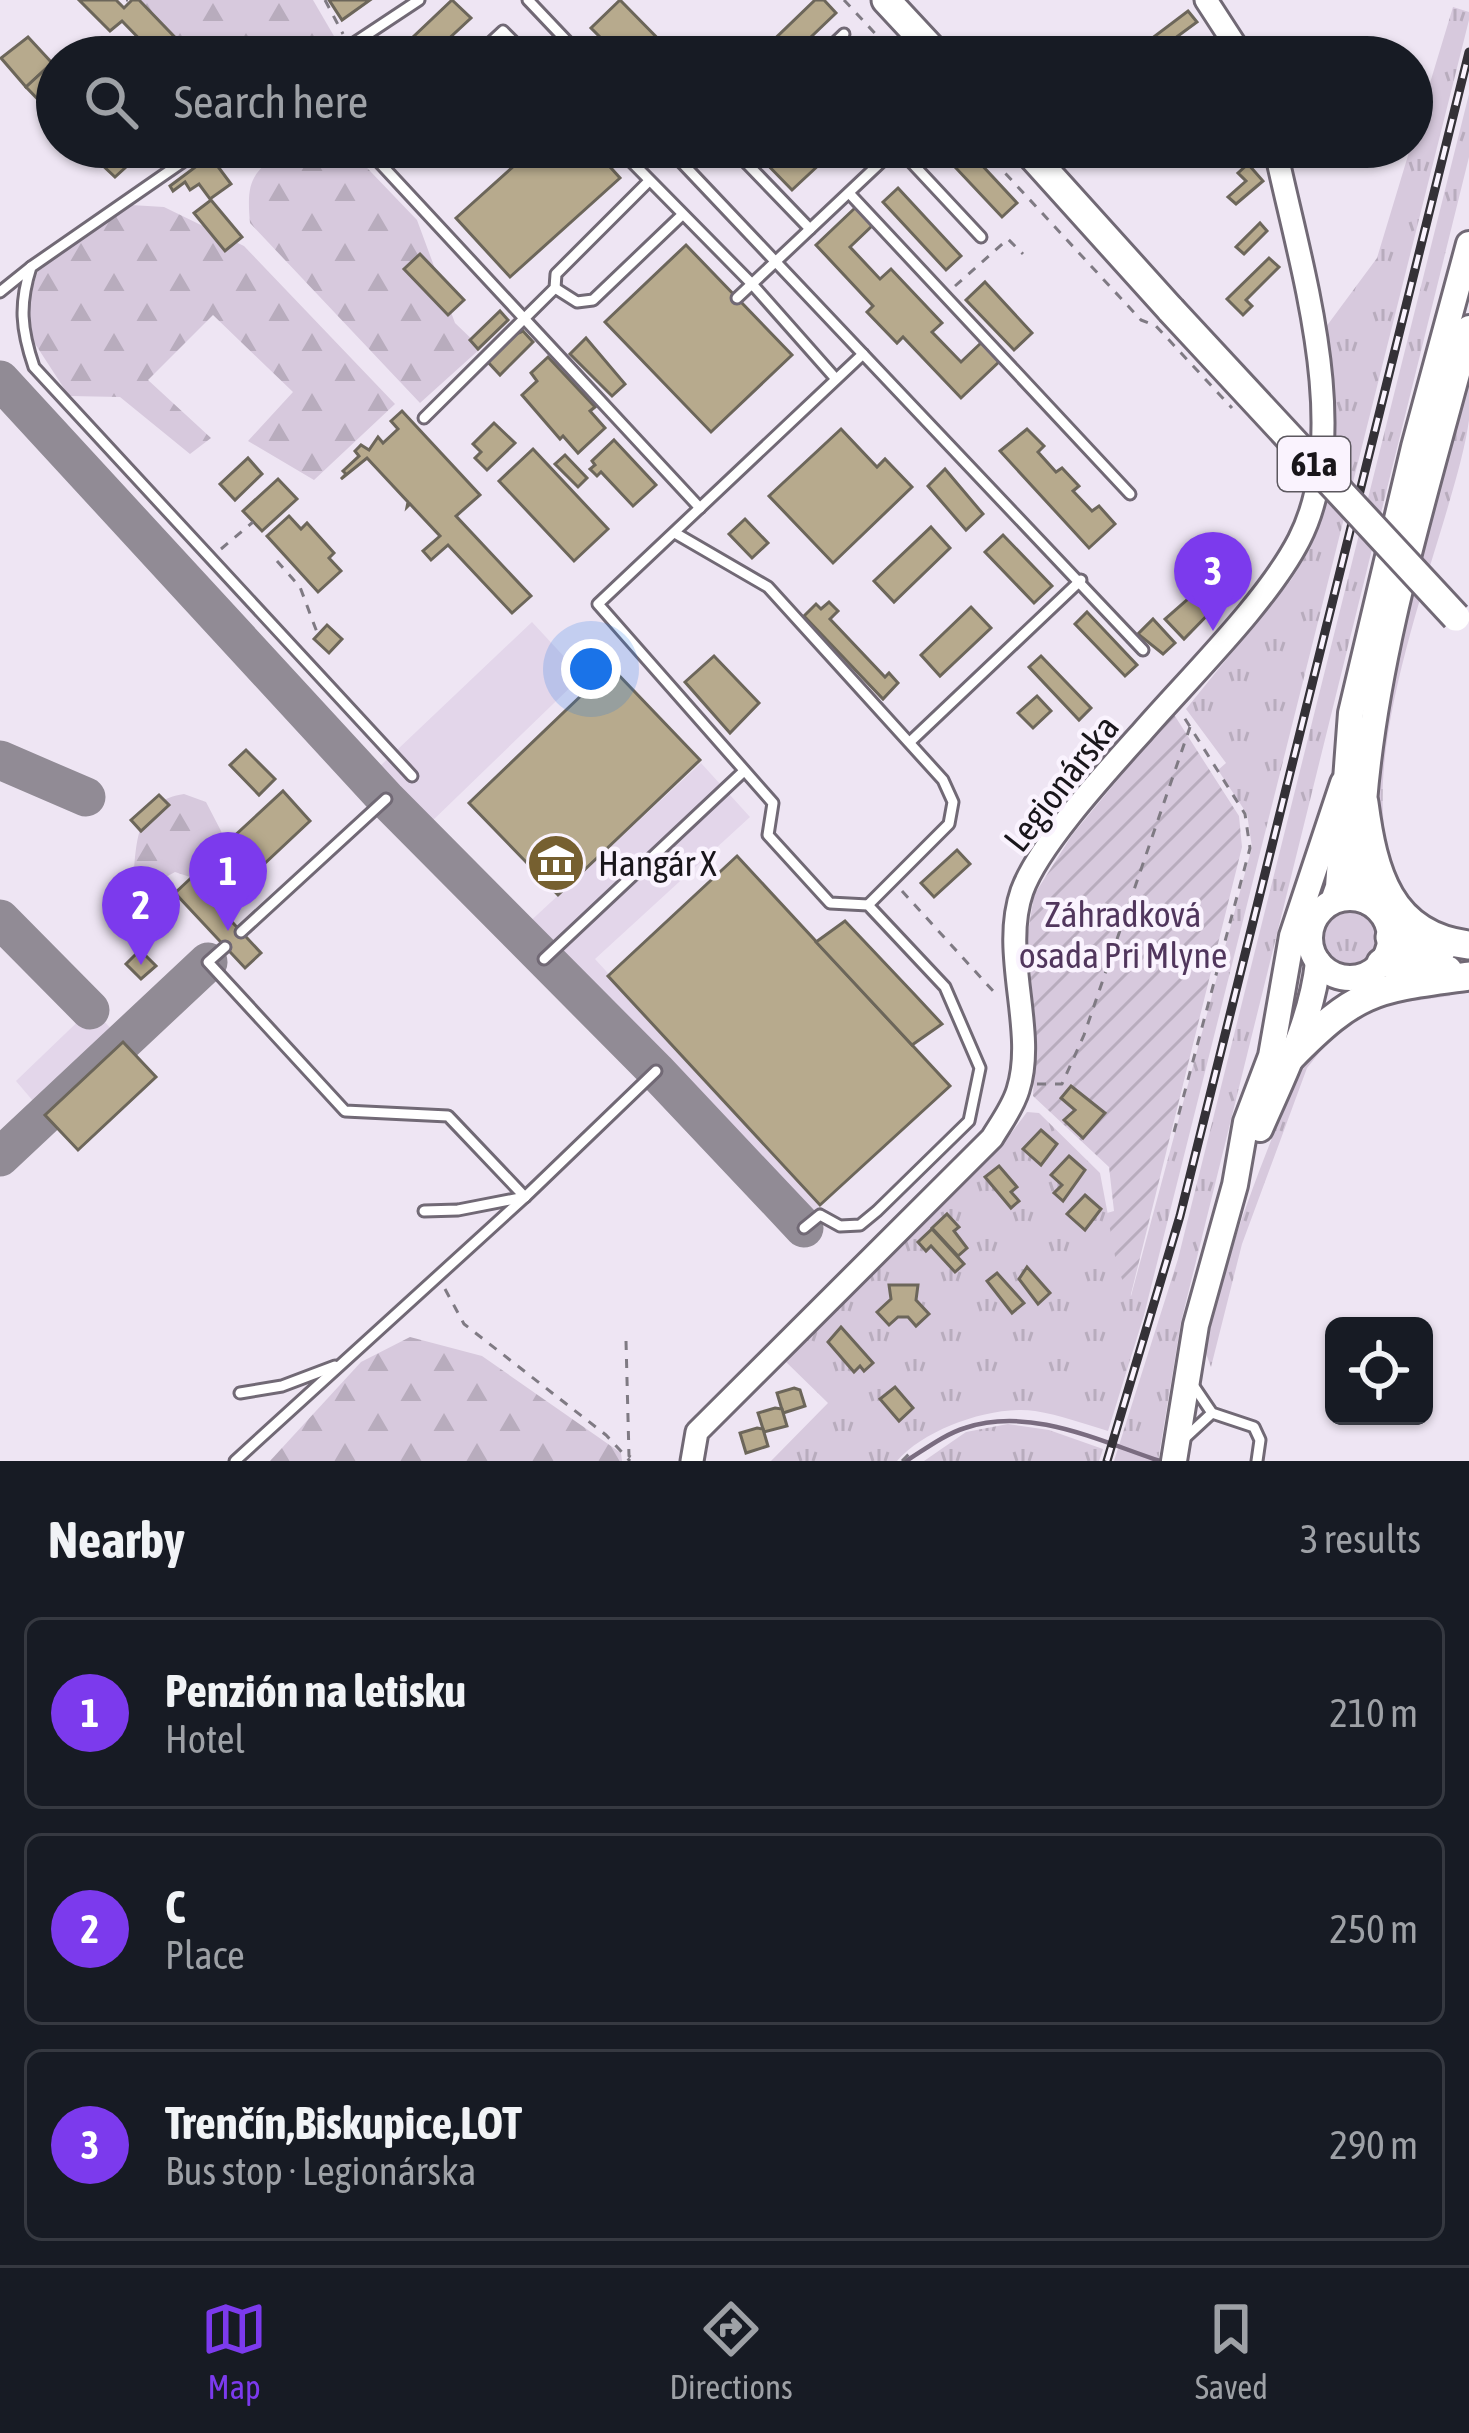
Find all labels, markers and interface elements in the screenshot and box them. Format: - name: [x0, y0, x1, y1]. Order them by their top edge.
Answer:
- search box: [36, 36, 1433, 168]
- icon: search: [78, 69, 144, 135]
- text: Search here: [174, 76, 368, 128]
- road number: 61a: [1278, 437, 1350, 491]
- pin: 3: [1174, 532, 1252, 631]
- your location: [561, 639, 621, 699]
- street label: Legionárska: [995, 707, 1127, 859]
- pin: 1: [189, 832, 267, 931]
- museum icon: Hangár X: [525, 832, 587, 894]
- place label: Hangár X: [598, 842, 717, 884]
- pin: 2: [102, 866, 180, 965]
- park label: Záhradková osada Pri Mlyne: [1019, 893, 1227, 976]
- map controls: [1325, 1317, 1433, 1425]
- button: locate: [1325, 1317, 1433, 1425]
- text: Nearby: [48, 1510, 185, 1569]
- text: 3 results: [1300, 1517, 1421, 1561]
- text: Penzión na letisku: [165, 1665, 466, 1717]
- text: 1: [81, 1691, 99, 1735]
- text: 210 m: [1330, 1691, 1418, 1735]
- text: Hotel: [165, 1717, 245, 1761]
- text: C: [165, 1881, 185, 1933]
- text: 2: [81, 1907, 99, 1951]
- text: 250 m: [1330, 1907, 1418, 1951]
- text: Place: [165, 1933, 245, 1977]
- text: Trenčín,Biskupice,LOT: [165, 2097, 522, 2149]
- text: 3: [81, 2123, 99, 2167]
- text: 290 m: [1330, 2123, 1418, 2167]
- text: Bus stop · Legionárska: [165, 2149, 476, 2193]
- tab: Map: [201, 2296, 267, 2406]
- tab: Directions: [669, 2296, 793, 2406]
- tab: Saved: [1195, 2296, 1268, 2406]

